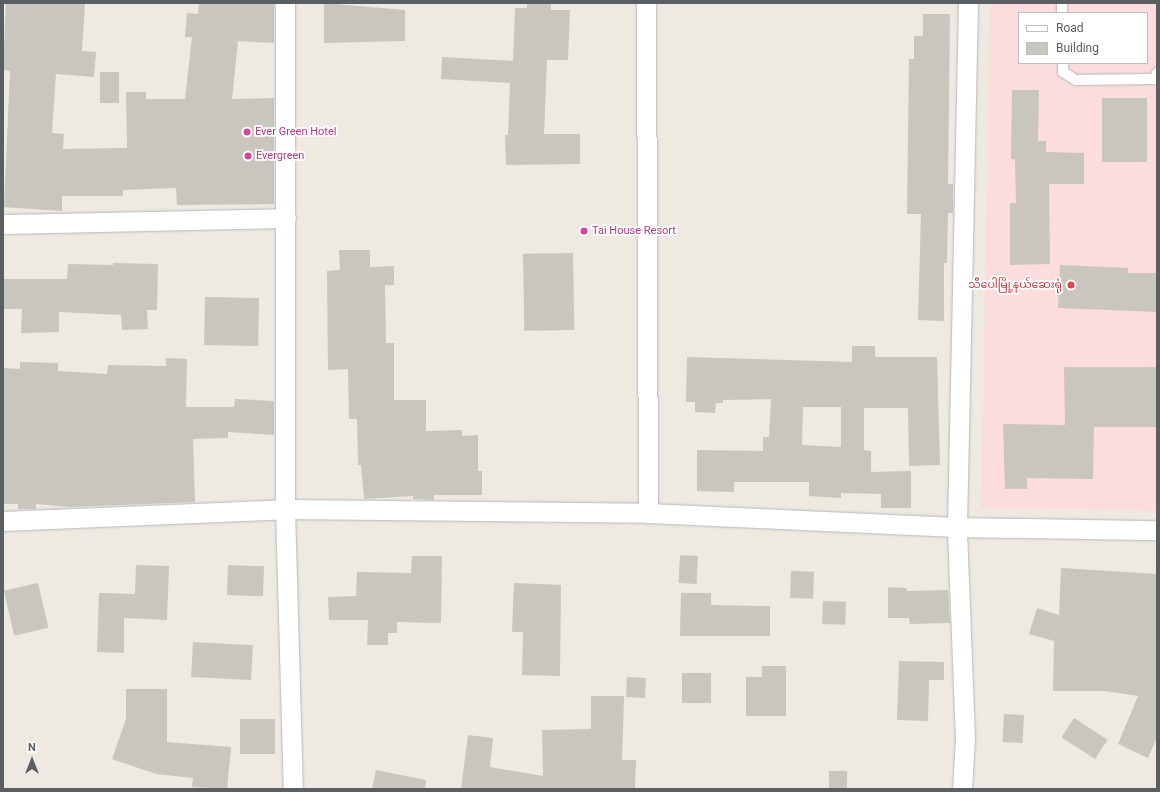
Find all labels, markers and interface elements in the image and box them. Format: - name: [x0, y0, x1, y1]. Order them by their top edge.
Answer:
- legend: [1018, 12, 1148, 64]
- text: Road: [1056, 21, 1084, 35]
- text: Building: [1056, 41, 1099, 55]
- place label: Ever Green Hotel: [255, 125, 336, 139]
- marker: Ever Green Hotel: [242, 127, 252, 137]
- place label: Evergreen: [256, 149, 304, 163]
- marker: Evergreen: [243, 151, 253, 161]
- place label: Tai House Resort: [592, 224, 676, 238]
- marker: Tai House Resort: [579, 226, 589, 236]
- place label: သီပေါမြို့နယ်ဆေးရုံ: [968, 278, 1062, 292]
- marker: သီပေါမြို့နယ်ဆေးရုံ: [1065, 279, 1077, 291]
- north arrow: [12, 740, 52, 780]
- text: N: [28, 741, 36, 754]

